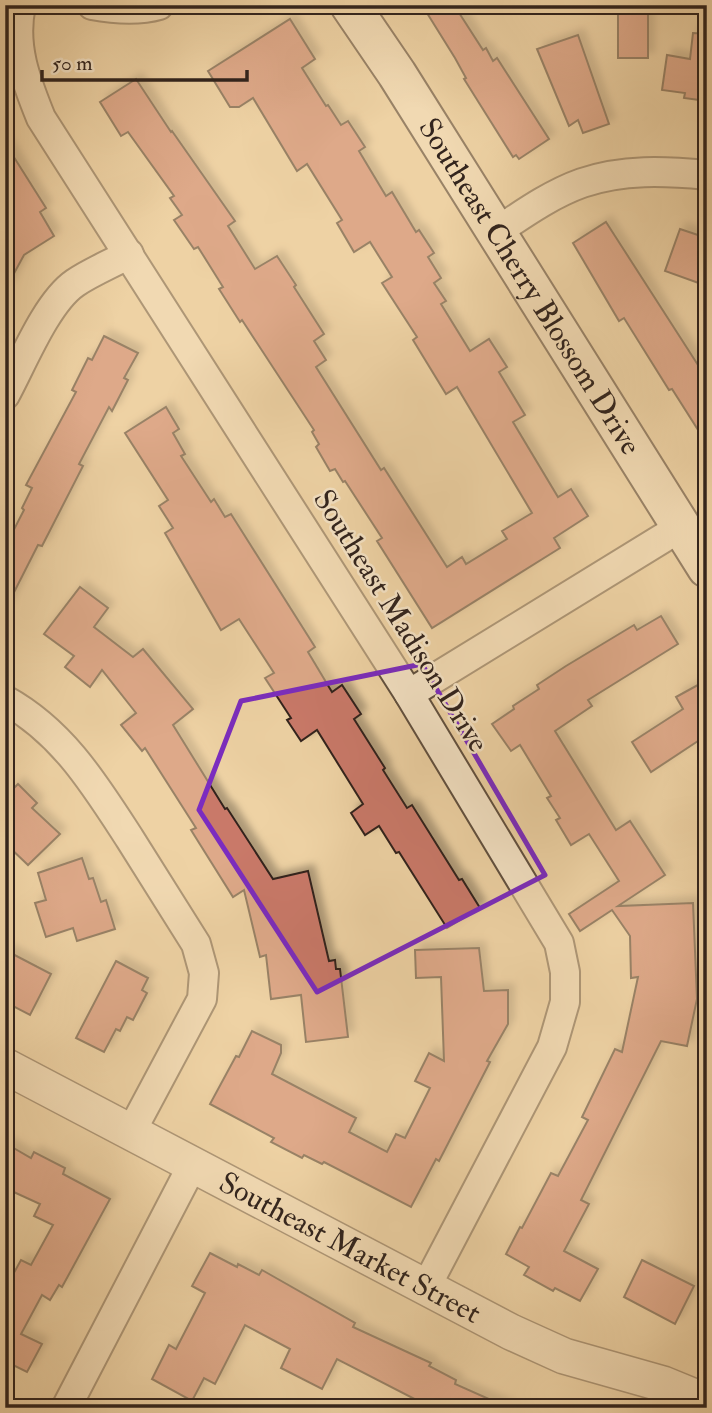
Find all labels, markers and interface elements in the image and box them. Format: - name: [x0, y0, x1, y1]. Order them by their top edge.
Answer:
- scale bar: [42, 38, 247, 82]
- text: 50 m: [52, 50, 93, 77]
- street label: Southeast Cherry Blossom Drive: [411, 111, 650, 461]
- street label: Southeast Madison Drive: [305, 483, 497, 759]
- street label: Southeast Market Street: [213, 1164, 488, 1332]

